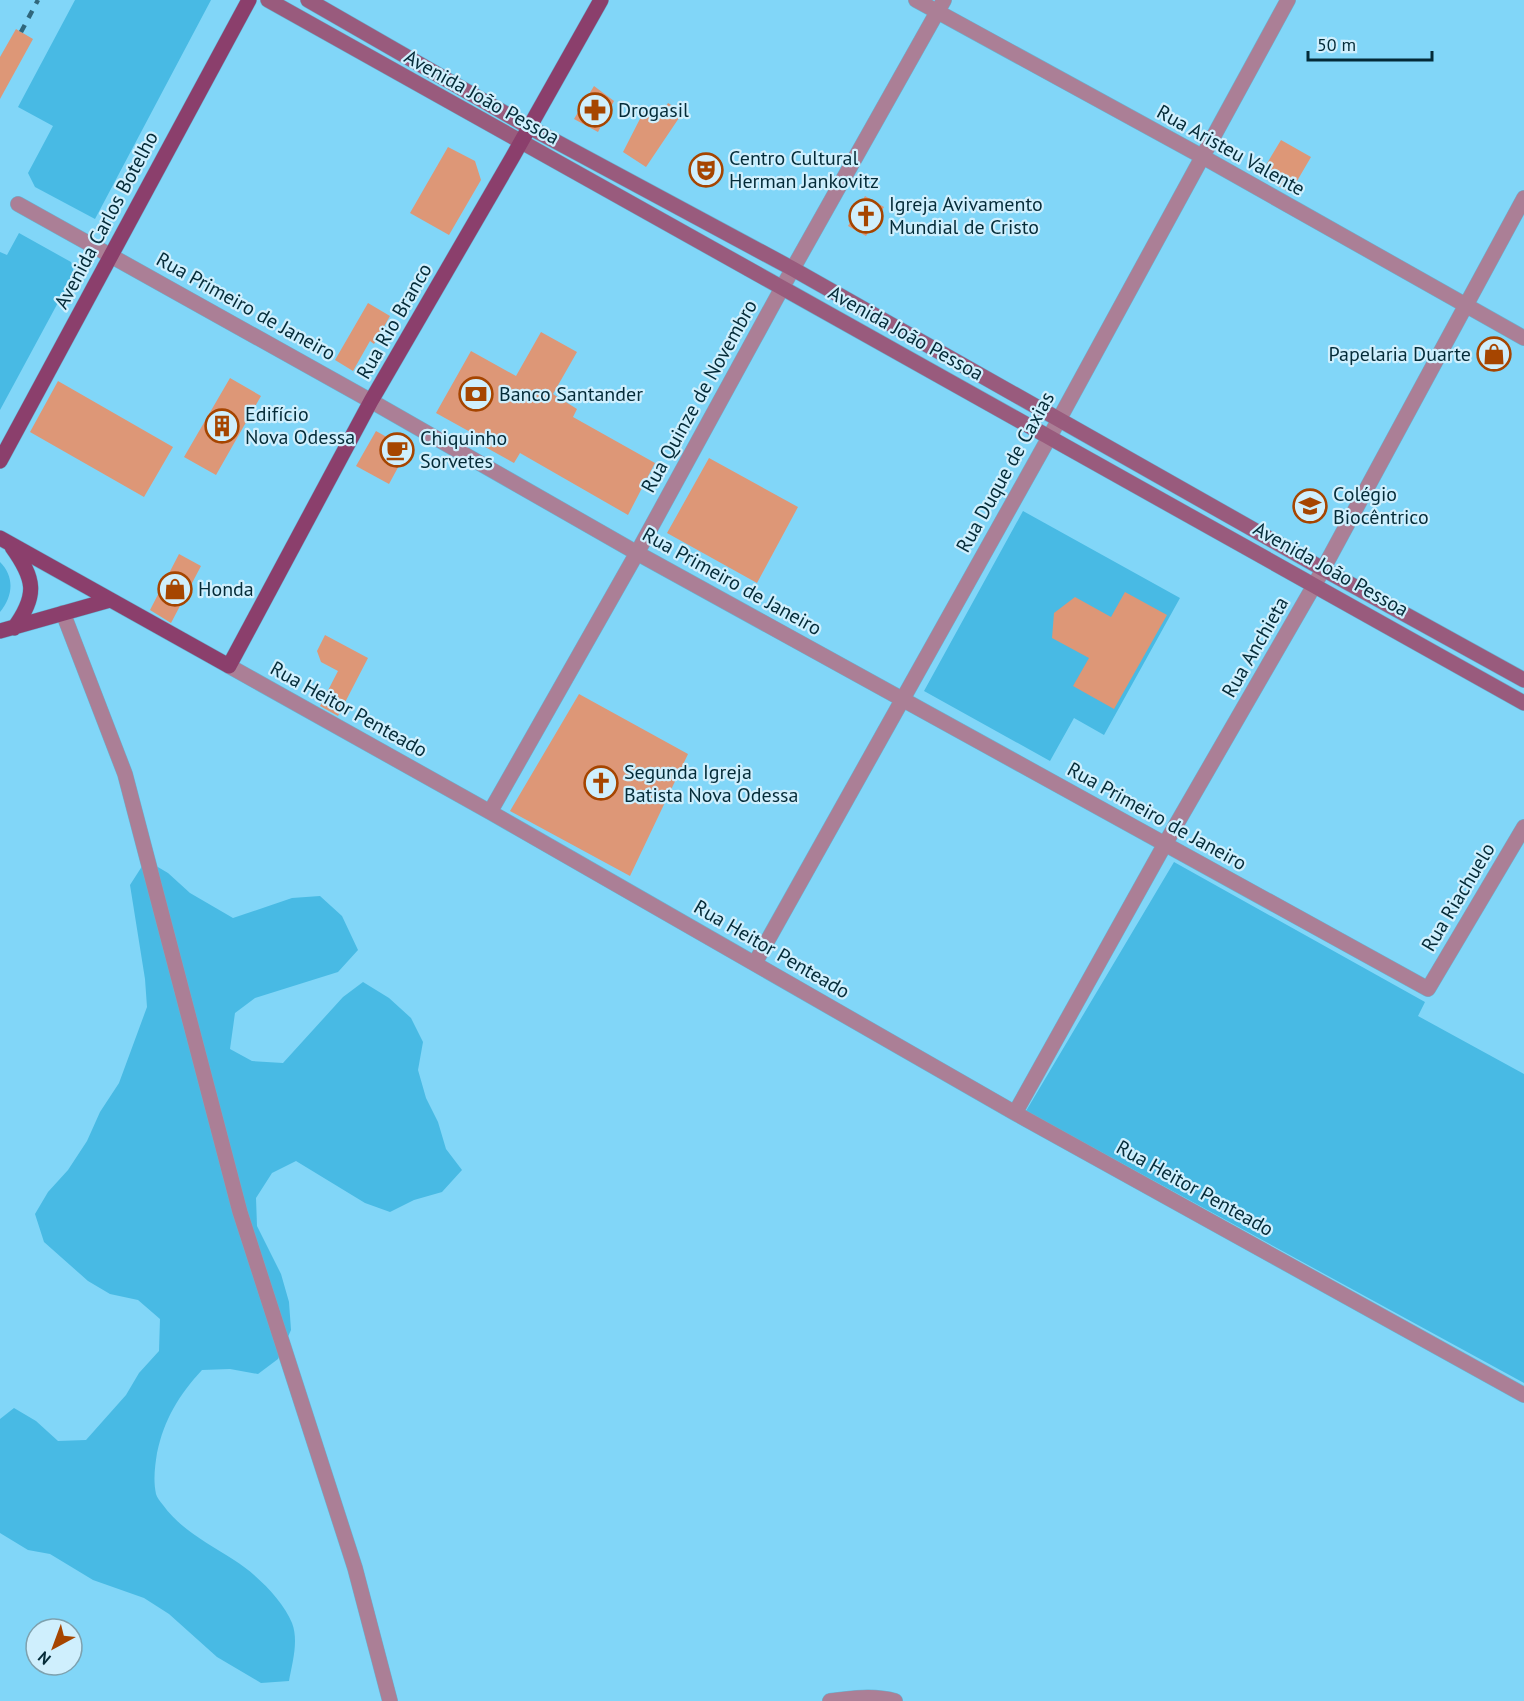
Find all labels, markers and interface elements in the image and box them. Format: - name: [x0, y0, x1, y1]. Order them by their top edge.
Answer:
- scale bar: [1308, 24, 1432, 62]
- text: 50 m: [1317, 33, 1356, 56]
- street label: Avenida João Pessoa: [400, 44, 564, 150]
- pharmacy icon: Drogasil: [577, 92, 613, 128]
- place label: Drogasil: [618, 97, 689, 123]
- street label: Rua Aristeu Valente: [1152, 98, 1310, 202]
- street label: Avenida Carlos Botelho: [48, 127, 164, 313]
- place label: Centro Cultural Herman Jankovitz: [729, 145, 879, 194]
- theatre icon: Centro Cultural Herman Jankovitz: [688, 152, 724, 188]
- place label: Igreja Avivamento Mundial de Cristo: [889, 191, 1043, 240]
- church icon: Igreja Avivamento Mundial de Cristo: [848, 198, 884, 234]
- street label: Rua Primeiro de Janeiro: [152, 246, 340, 366]
- street label: Rua Rio Branco: [350, 258, 438, 384]
- street label: Avenida João Pessoa: [824, 280, 988, 386]
- street label: Rua Quinze de Novembro: [635, 295, 763, 497]
- shop icon: Papelaria Duarte: [1476, 336, 1512, 372]
- place label: Papelaria Duarte: [1329, 341, 1471, 367]
- bank icon: Banco Santander: [458, 376, 494, 412]
- place label: Banco Santander: [499, 381, 643, 407]
- street label: Rua Duque de Caxias: [950, 387, 1060, 557]
- place label: Edifício Nova Odessa: [245, 401, 355, 450]
- building icon: Edifício Nova Odessa: [204, 408, 240, 444]
- place label: Chiquinho Sorvetes: [420, 425, 507, 474]
- cafe icon: Chiquinho Sorvetes: [379, 432, 415, 468]
- place label: Colégio Biocêntrico: [1333, 481, 1429, 530]
- school or university icon: Colégio Biocêntrico: [1292, 488, 1328, 524]
- street label: Avenida João Pessoa: [1249, 516, 1413, 622]
- street label: Rua Primeiro de Janeiro: [638, 521, 826, 641]
- shop icon: Honda: [157, 571, 193, 607]
- place label: Honda: [198, 576, 254, 602]
- street label: Rua Anchieta: [1216, 592, 1294, 702]
- street label: Rua Heitor Penteado: [266, 655, 432, 763]
- street label: Rua Primeiro de Janeiro: [1063, 756, 1251, 876]
- place label: Segunda Igreja Batista Nova Odessa: [624, 759, 798, 808]
- church icon: Segunda Igreja Batista Nova Odessa: [583, 765, 619, 801]
- street label: Rua Riachuelo: [1415, 838, 1501, 956]
- street label: Rua Heitor Penteado: [689, 894, 855, 1004]
- street label: Rua Heitor Penteado: [1112, 1134, 1278, 1242]
- north arrow: [24, 1617, 84, 1677]
- text: N: [34, 1647, 55, 1669]

